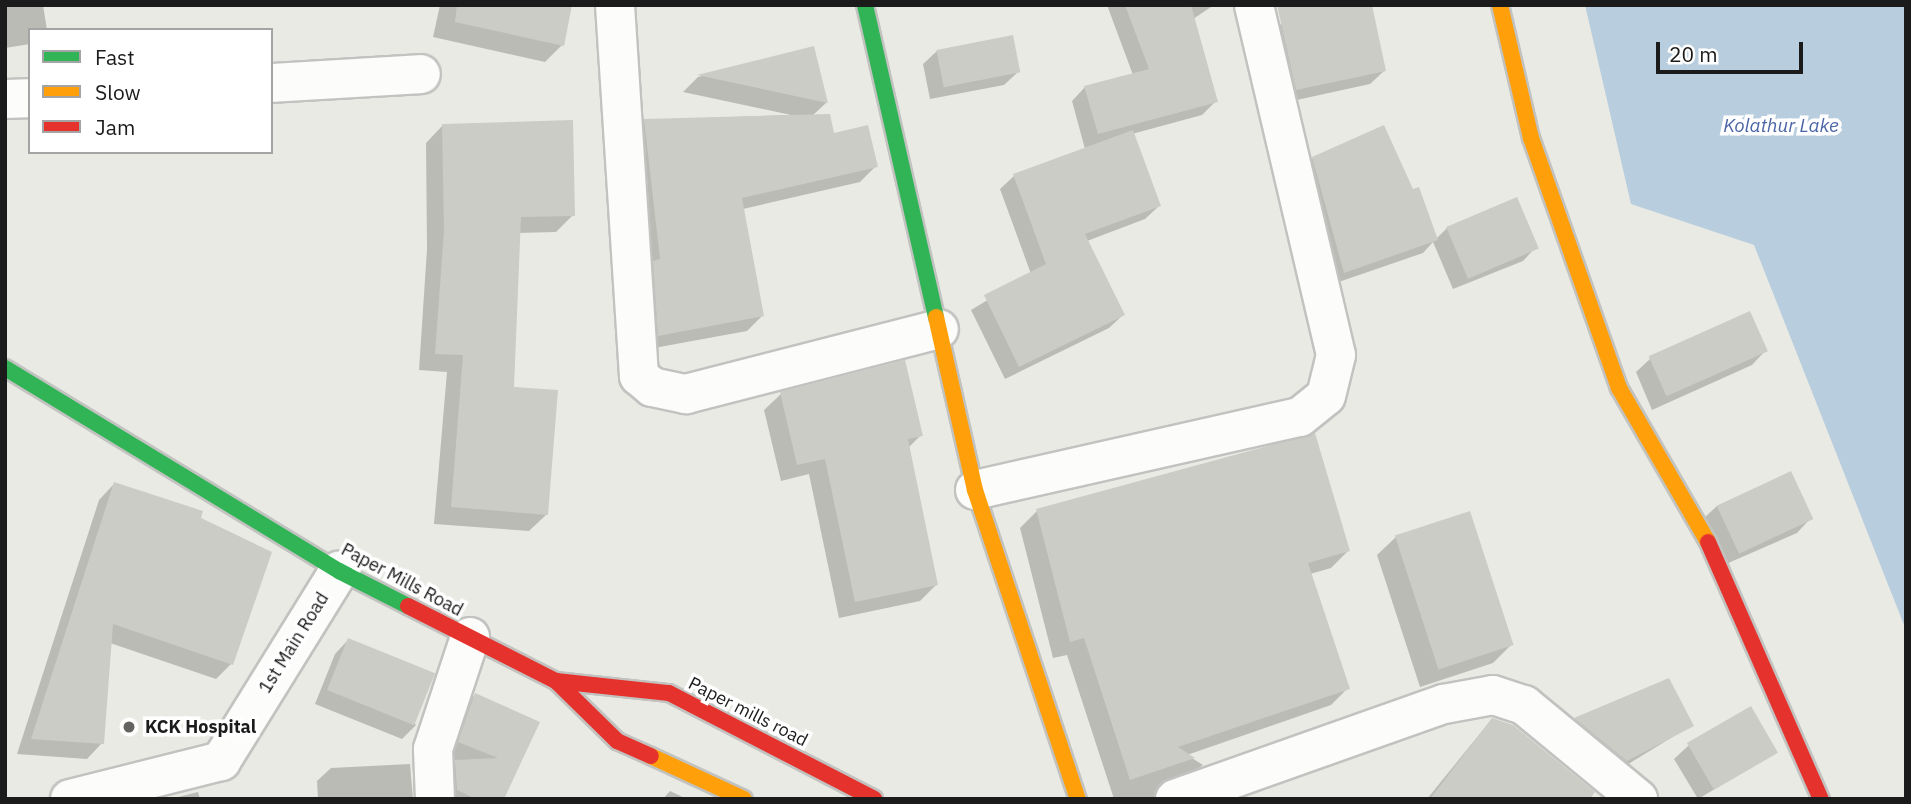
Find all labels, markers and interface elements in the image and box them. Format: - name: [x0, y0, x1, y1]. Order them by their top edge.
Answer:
- legend: [28, 28, 273, 154]
- scale bar: [1659, 28, 1806, 72]
- text: 20 m: [1669, 40, 1718, 68]
- text: Fast: [95, 43, 135, 71]
- text: Slow: [95, 78, 141, 106]
- text: Jam: [95, 113, 135, 141]
- water label: Kolathur Lake: [1723, 115, 1839, 137]
- street label: Paper Mills Road: [337, 539, 467, 621]
- street label: 1st Main Road: [254, 589, 334, 697]
- street label: Paper mills road: [685, 673, 811, 751]
- place label: KCK Hospital: [145, 716, 256, 738]
- marker: KCK Hospital: [119, 717, 139, 737]

